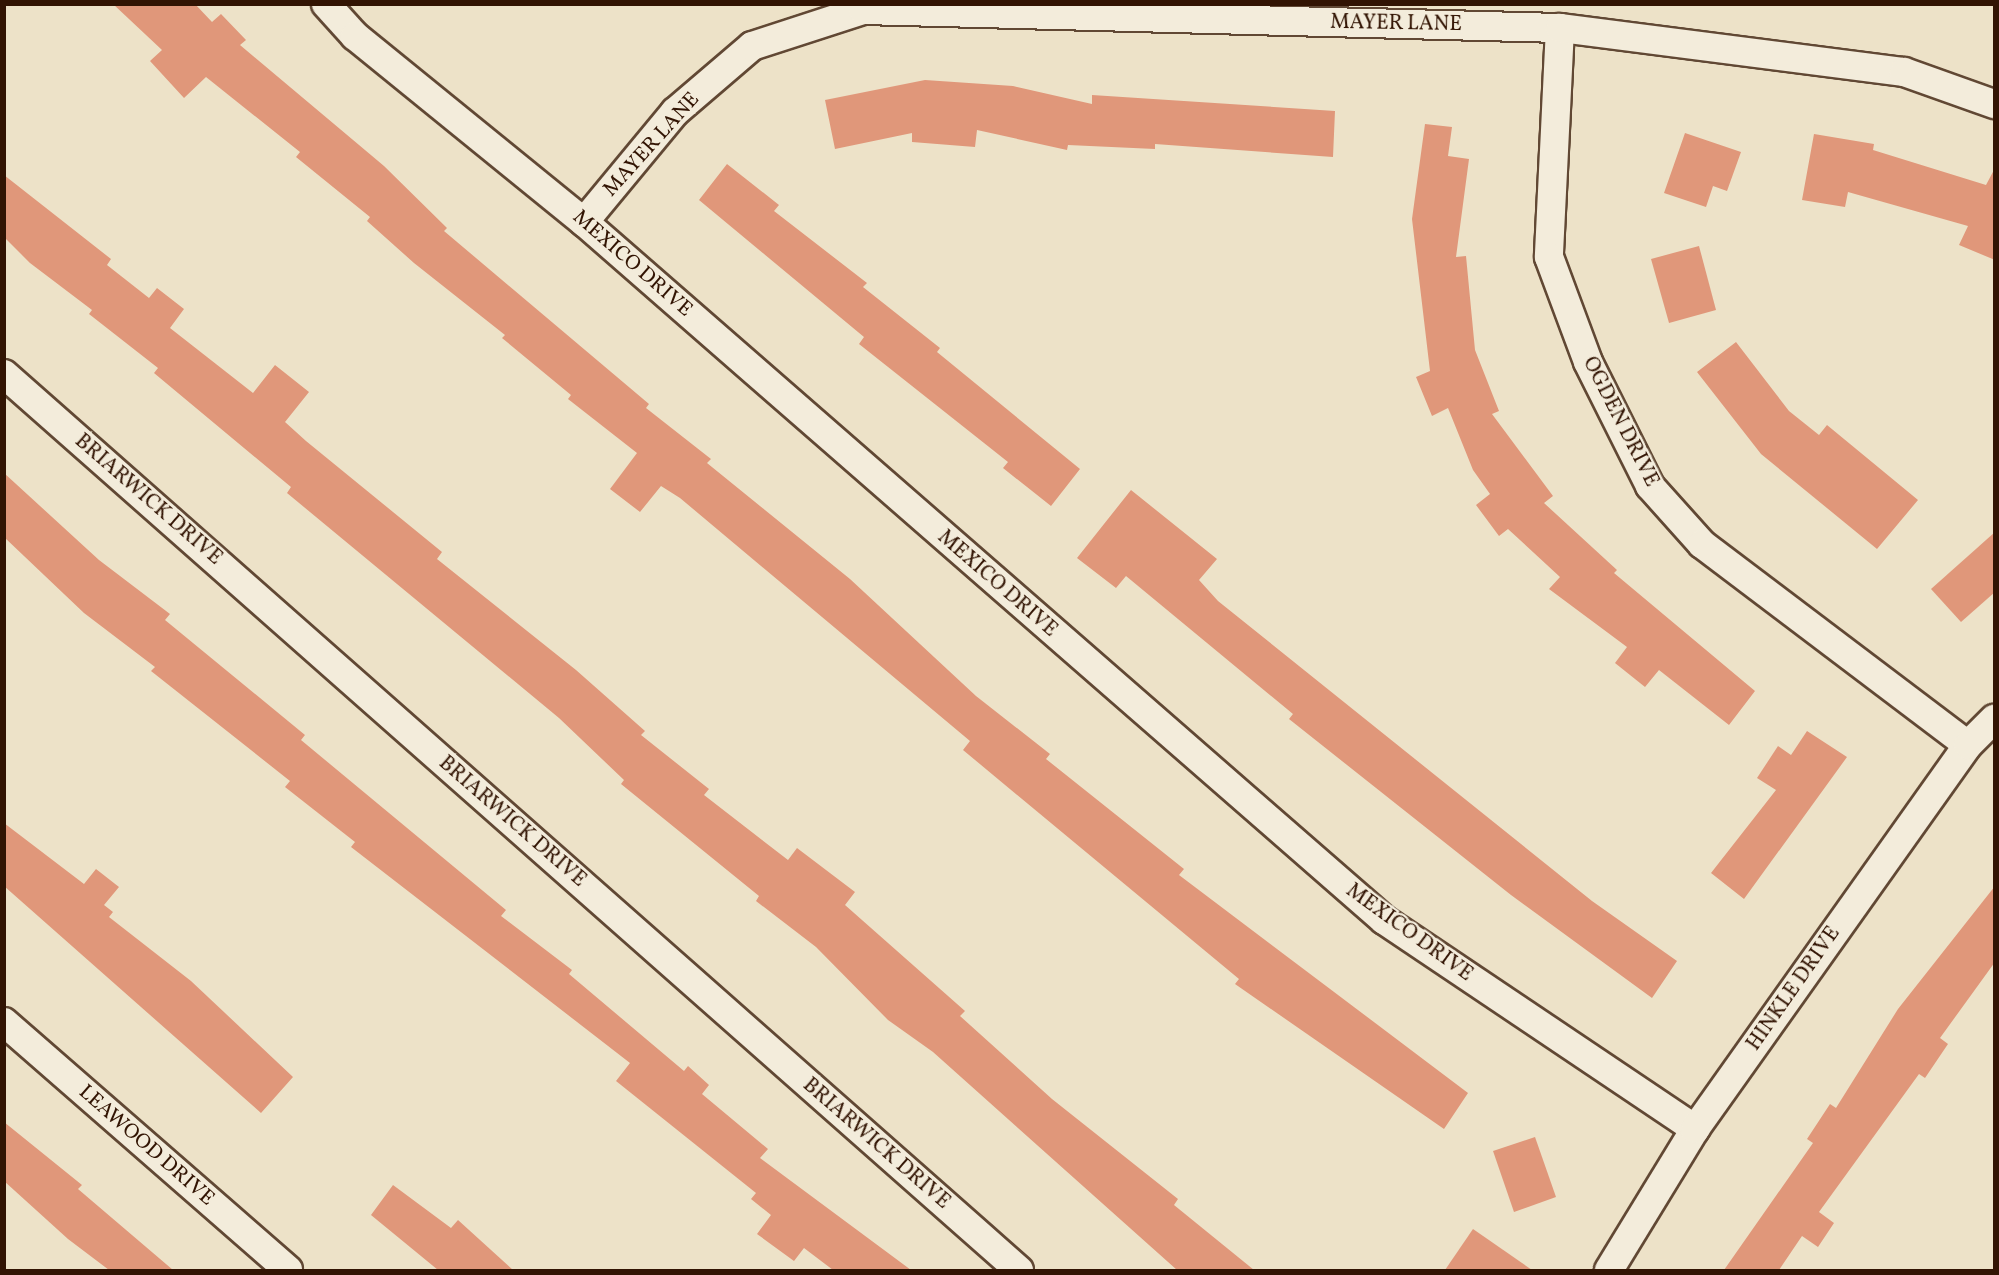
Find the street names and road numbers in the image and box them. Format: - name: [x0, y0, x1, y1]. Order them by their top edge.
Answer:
- street label: MAYER LANE: [1330, 10, 1462, 38]
- street label: MAYER LANE: [599, 88, 705, 202]
- street label: MEXICO DRIVE: [567, 205, 697, 323]
- street label: OGDEN DRIVE: [1576, 353, 1664, 491]
- street label: BRIARWICK DRIVE: [69, 429, 227, 571]
- street label: MEXICO DRIVE: [932, 525, 1062, 643]
- street label: BRIARWICK DRIVE: [433, 751, 591, 893]
- street label: MEXICO DRIVE: [1341, 879, 1477, 987]
- street label: HINKLE DRIVE: [1742, 922, 1846, 1056]
- street label: BRIARWICK DRIVE: [797, 1073, 955, 1215]
- street label: LEAWOOD DRIVE: [73, 1080, 219, 1212]

